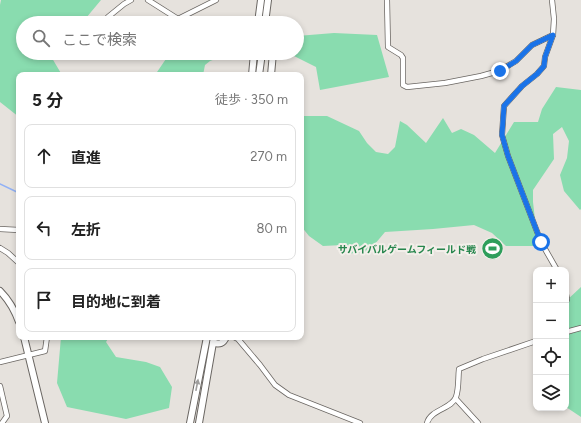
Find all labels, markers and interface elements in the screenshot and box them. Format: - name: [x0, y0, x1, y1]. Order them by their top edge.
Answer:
- search box: [16, 16, 304, 60]
- icon: search: [30, 27, 52, 49]
- text: ここで検索: [62, 31, 137, 49]
- route end: [491, 62, 509, 80]
- text: 5 分: [32, 90, 63, 110]
- text: 徒歩 · 350 m: [215, 92, 288, 107]
- icon: ahead: [33, 145, 55, 167]
- text: 直進: [71, 149, 101, 167]
- text: 270 m: [250, 149, 287, 164]
- icon: left: [33, 217, 55, 239]
- text: 左折: [71, 221, 101, 239]
- text: 80 m: [256, 221, 287, 236]
- route start: [532, 233, 550, 251]
- sports icon: サバイバルゲームフィールド戦: [479, 236, 505, 262]
- place label: サバイバルゲームフィールド戦: [338, 243, 476, 256]
- map controls: [533, 267, 569, 411]
- button: +: [533, 267, 569, 303]
- icon: arrive: [33, 289, 55, 311]
- text: 目的地に到着: [71, 293, 161, 311]
- button: −: [533, 303, 569, 339]
- button: locate: [533, 339, 569, 375]
- button: layers: [533, 375, 569, 411]
- one-way arrow: [195, 379, 201, 391]

